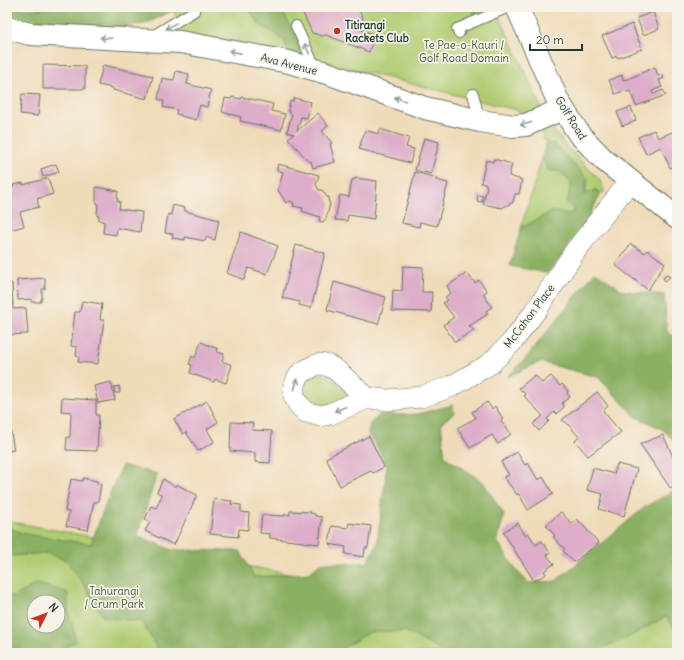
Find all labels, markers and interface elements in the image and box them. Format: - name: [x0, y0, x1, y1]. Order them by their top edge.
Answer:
- place label: Titirangi Rackets Club: [345, 18, 409, 45]
- one-way arrow: [165, 22, 177, 30]
- marker: Titirangi Rackets Club: [332, 26, 342, 36]
- scale bar: [530, 26, 582, 52]
- text: 20 m: [536, 32, 564, 47]
- one-way arrow: [100, 34, 113, 41]
- park label: Te Pae-o-Kauri / Golf Road Domain: [419, 38, 509, 65]
- one-way arrow: [303, 43, 310, 55]
- one-way arrow: [229, 48, 242, 56]
- street label: Ava Avenue: [259, 50, 319, 78]
- street label: Golf Road: [552, 94, 590, 143]
- one-way arrow: [394, 95, 407, 102]
- one-way arrow: [520, 120, 533, 128]
- street label: McCahon Place: [501, 281, 557, 351]
- one-way arrow: [293, 378, 300, 391]
- one-way arrow: [335, 406, 347, 414]
- park label: Tahurangi / Crum Park: [84, 584, 144, 611]
- north arrow: [26, 594, 66, 634]
- text: N: [46, 600, 61, 615]

